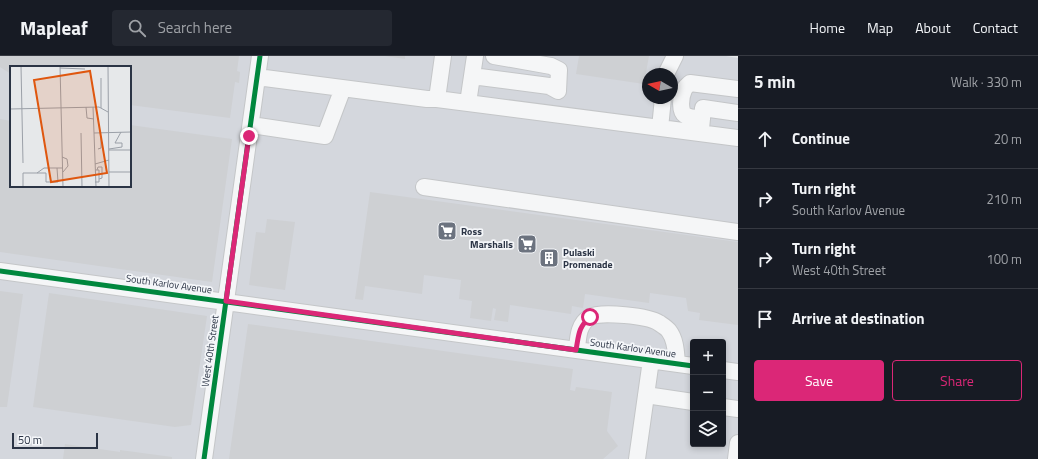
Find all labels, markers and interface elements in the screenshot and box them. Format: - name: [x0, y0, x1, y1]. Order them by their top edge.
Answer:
- search box: [112, 10, 392, 46]
- text: Mapleaf: [20, 13, 88, 42]
- text: Search here: [158, 16, 232, 39]
- icon: search: [126, 17, 148, 39]
- text: Home: [810, 17, 845, 38]
- text: Map: [867, 17, 893, 38]
- text: About: [915, 17, 951, 38]
- text: Contact: [973, 17, 1018, 38]
- inset map: [10, 66, 131, 187]
- north arrow: [642, 68, 678, 104]
- text: 5 min: [754, 69, 795, 95]
- text: Walk · 330 m: [951, 72, 1022, 92]
- route end: [240, 127, 258, 145]
- text: Continue: [792, 127, 850, 150]
- icon: ahead: [754, 128, 776, 150]
- text: 20 m: [994, 129, 1022, 149]
- text: Turn right: [792, 177, 856, 200]
- icon: right: [754, 188, 776, 210]
- text: 210 m: [986, 189, 1022, 209]
- text: South Karlov Avenue: [792, 200, 905, 220]
- supermarket icon: Ross: [436, 220, 458, 242]
- place label: Ross: [461, 224, 482, 239]
- supermarket icon: Marshalls: [516, 233, 538, 255]
- place label: Marshalls: [470, 237, 513, 252]
- text: Turn right: [792, 237, 856, 260]
- place label: Pulaski Promenade: [563, 245, 613, 272]
- building icon: Pulaski Promenade: [538, 247, 560, 269]
- icon: right: [754, 248, 776, 270]
- text: 100 m: [986, 249, 1022, 269]
- text: West 40th Street: [792, 260, 886, 280]
- street label: South Karlov Avenue: [125, 271, 213, 297]
- text: Arrive at destination: [792, 307, 925, 330]
- route start: [581, 308, 599, 326]
- icon: arrive: [754, 308, 776, 330]
- street label: West 40th Street: [198, 314, 223, 388]
- street label: South Karlov Avenue: [589, 335, 677, 361]
- map controls: [690, 339, 726, 447]
- button: +: [690, 339, 726, 375]
- button: Save: [754, 360, 884, 401]
- button: Share: [892, 360, 1022, 401]
- button: −: [690, 375, 726, 411]
- button: layers: [690, 411, 726, 447]
- scale bar: [12, 431, 98, 450]
- text: 50 m: [18, 432, 42, 448]

